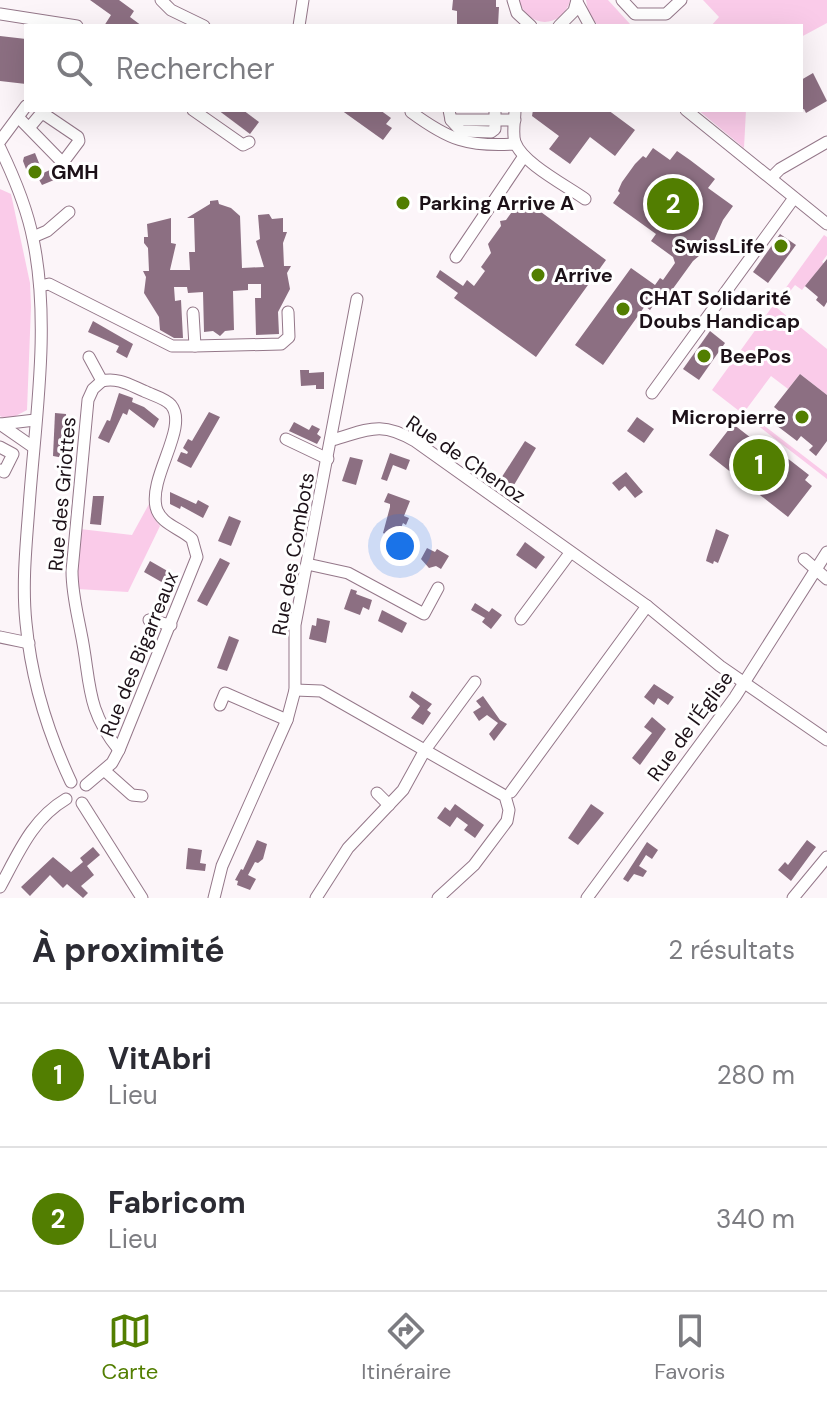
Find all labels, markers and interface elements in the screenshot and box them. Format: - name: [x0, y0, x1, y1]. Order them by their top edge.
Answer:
- search box: [24, 24, 803, 112]
- icon: search: [52, 46, 96, 90]
- text: Rechercher: [116, 49, 275, 88]
- place label: GMH: [51, 159, 99, 185]
- marker: GMH: [26, 163, 44, 181]
- pin: 2: [647, 174, 699, 234]
- place label: Parking Arrive A: [419, 190, 574, 216]
- marker: Parking Arrive A: [394, 194, 412, 212]
- place label: SwissLife: [674, 233, 765, 259]
- marker: SwissLife: [772, 237, 790, 255]
- place label: Arrive: [554, 262, 613, 288]
- marker: Arrive: [529, 266, 547, 284]
- place label: CHAT Solidarité Doubs Handicap: [639, 285, 800, 334]
- marker: CHAT Solidarité Doubs Handicap: [614, 300, 632, 318]
- place label: BeePos: [720, 343, 791, 369]
- marker: BeePos: [695, 347, 713, 365]
- place label: Micropierre: [672, 404, 786, 430]
- marker: Micropierre: [793, 408, 811, 426]
- street label: Rue de Chenoz: [401, 409, 531, 509]
- street label: Rue des Griottes: [42, 416, 82, 572]
- pin: 1: [733, 435, 785, 495]
- street label: Rue des Combots: [266, 470, 320, 638]
- your location: [380, 526, 420, 566]
- street label: Rue des Bigarreaux: [94, 567, 184, 741]
- street label: Rue de l'Église: [641, 666, 739, 786]
- text: À proximité: [32, 928, 225, 973]
- text: 2 résultats: [668, 933, 795, 967]
- text: VitAbri: [108, 1039, 212, 1078]
- text: 1: [53, 1058, 63, 1092]
- text: 280 m: [717, 1058, 795, 1092]
- text: Lieu: [108, 1078, 158, 1112]
- text: Fabricom: [108, 1183, 246, 1222]
- text: 2: [50, 1202, 66, 1236]
- text: 340 m: [716, 1202, 795, 1236]
- text: Lieu: [108, 1222, 158, 1256]
- tab: Carte: [102, 1309, 158, 1386]
- tab: Itinéraire: [361, 1309, 451, 1386]
- tab: Favoris: [654, 1309, 725, 1386]

